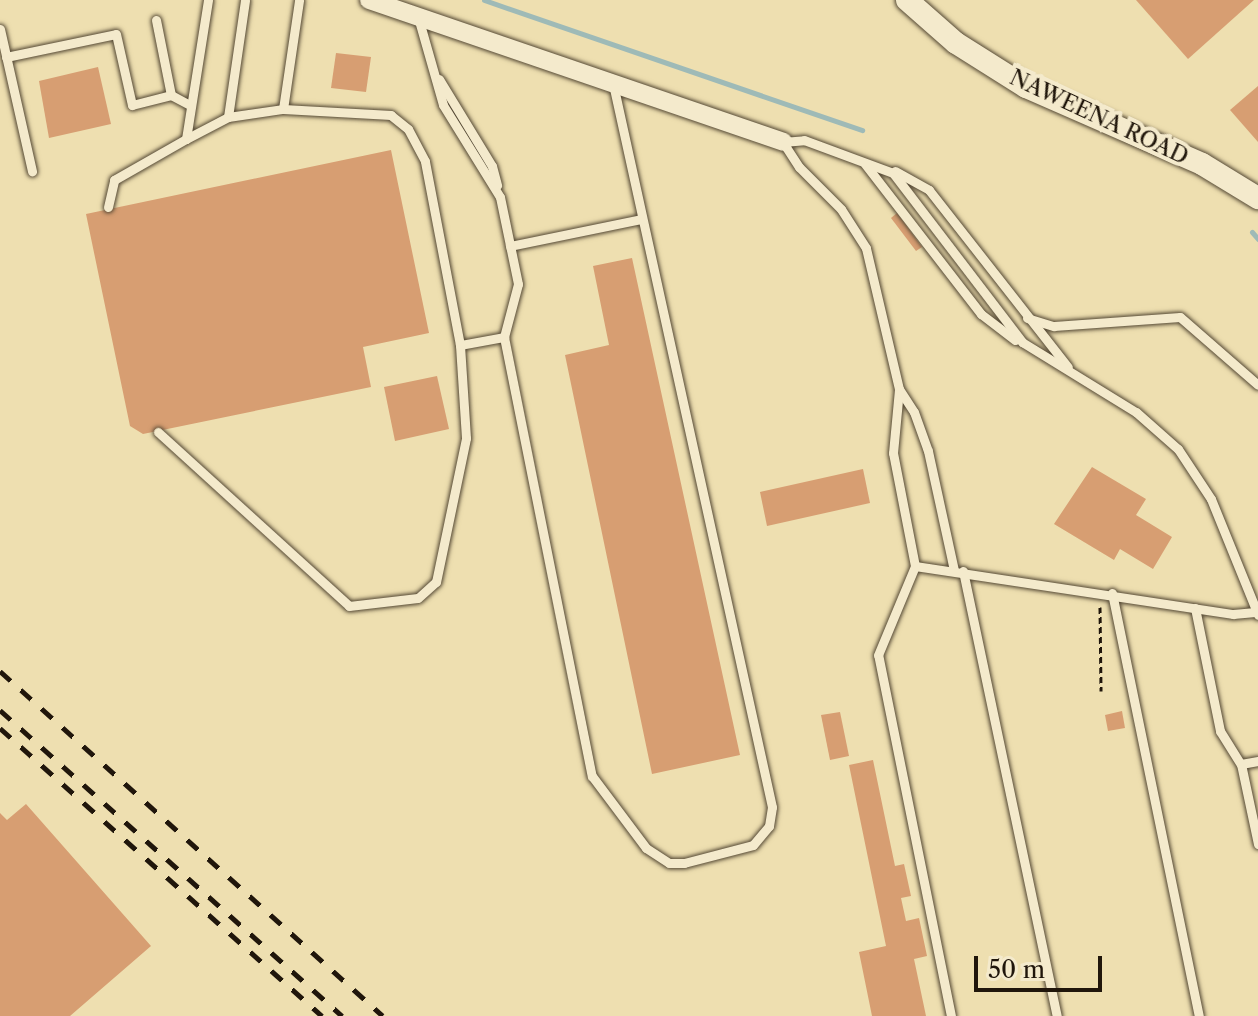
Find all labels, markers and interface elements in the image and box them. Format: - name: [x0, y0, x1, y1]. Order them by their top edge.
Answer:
- street label: NAWEENA ROAD: [1005, 64, 1193, 170]
- scale bar: [978, 940, 1106, 990]
- text: 50 m: [988, 955, 1045, 984]

